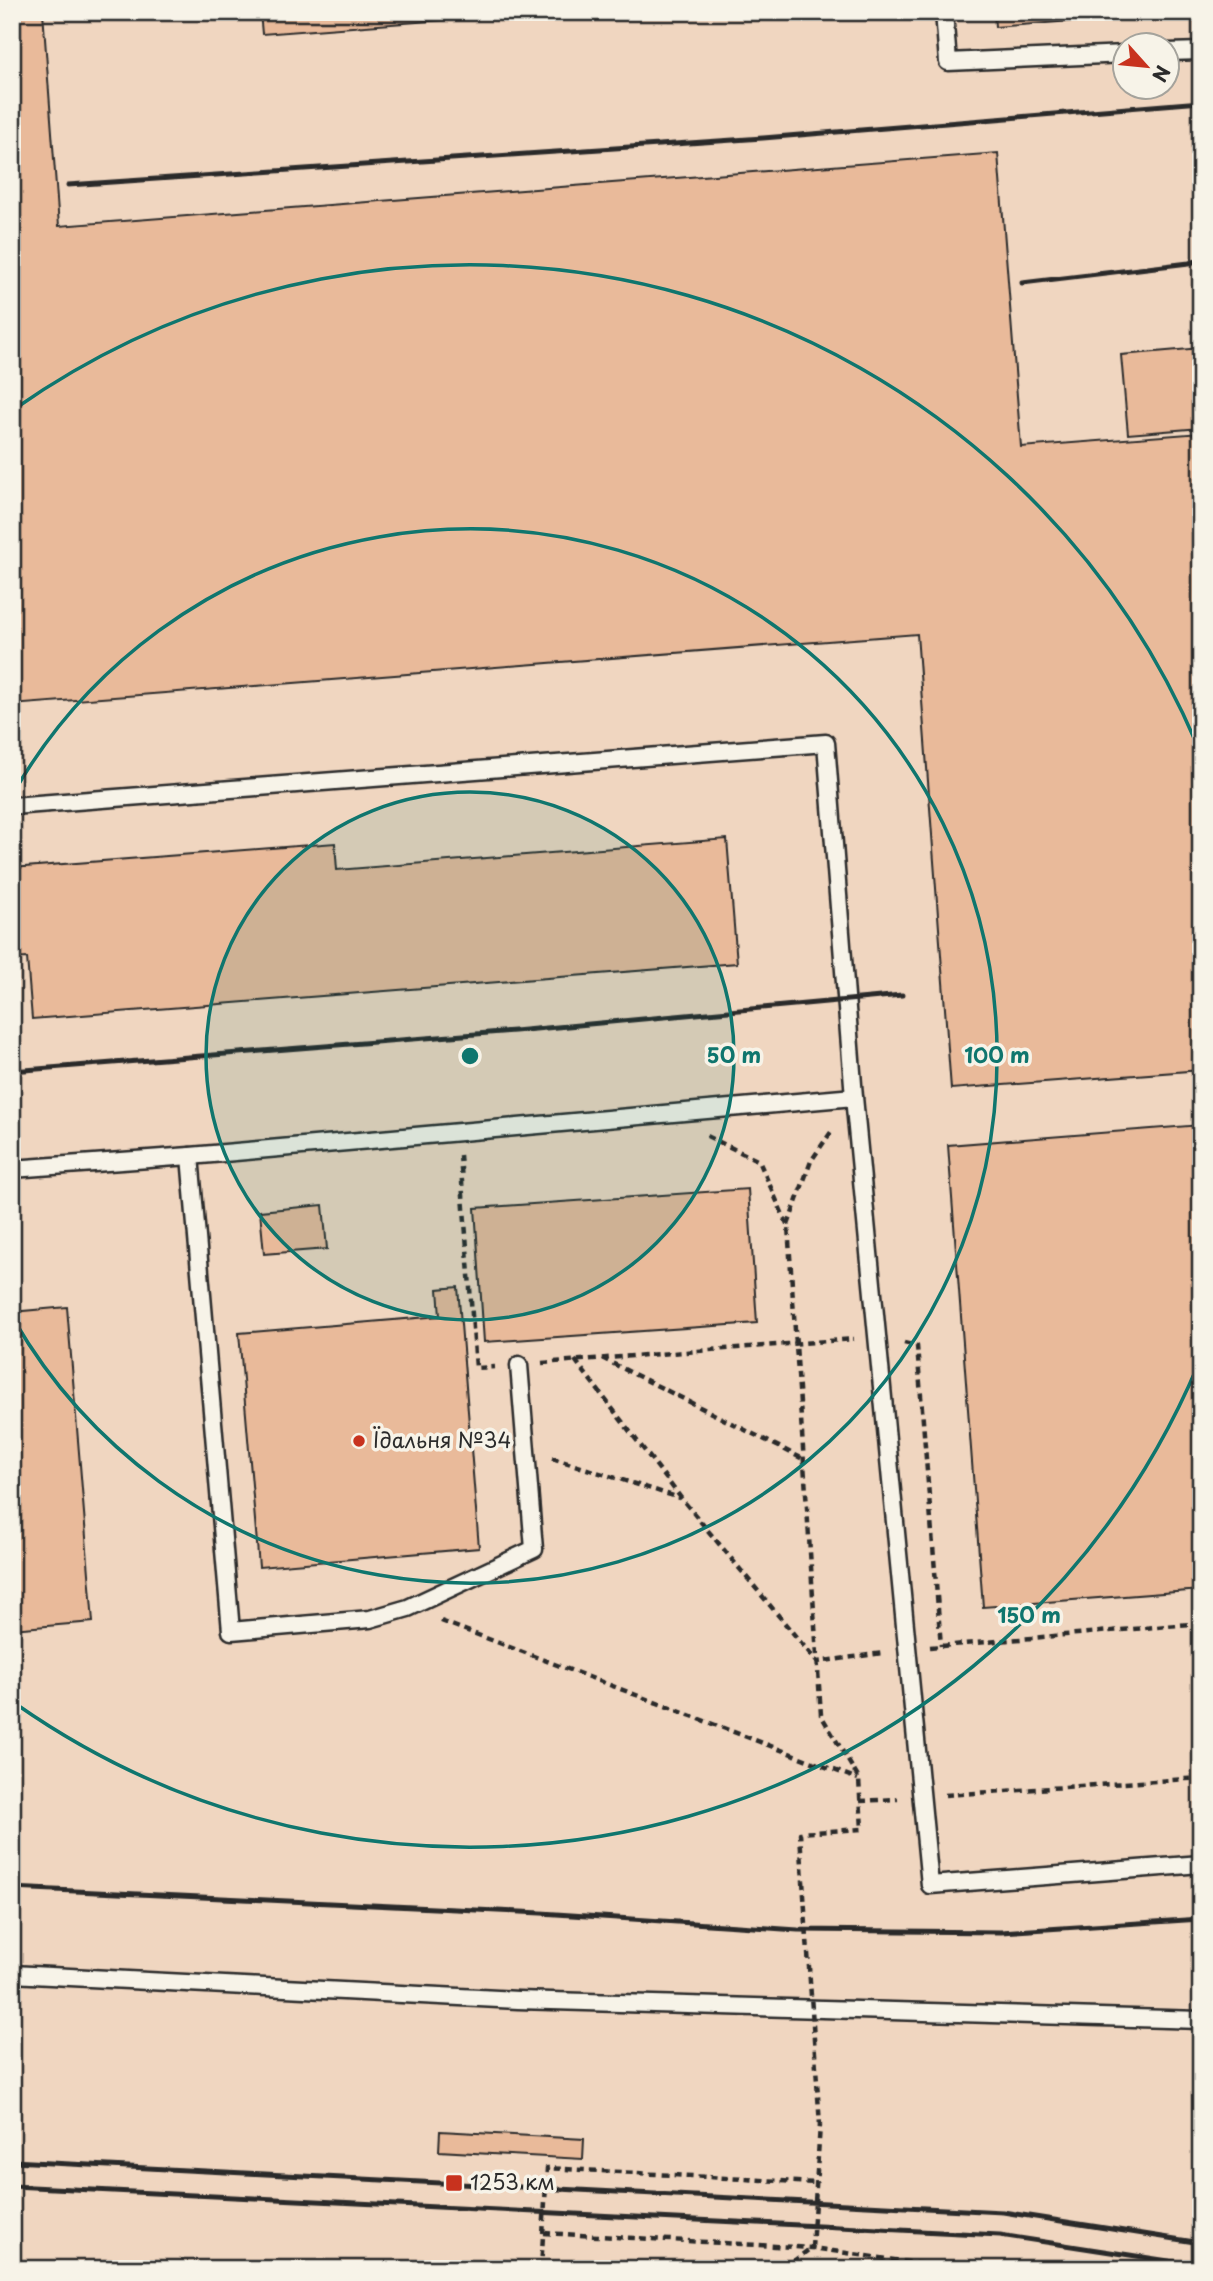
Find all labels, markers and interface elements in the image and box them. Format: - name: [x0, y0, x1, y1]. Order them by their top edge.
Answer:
- north arrow: [1112, 32, 1182, 102]
- text: N: [1146, 61, 1178, 87]
- text: 50 m: [707, 1038, 761, 1070]
- text: 100 m: [964, 1038, 1030, 1070]
- centre of rings: [458, 1044, 482, 1068]
- place label: Їдальня №34: [373, 1423, 511, 1455]
- marker: Їдальня №34: [351, 1433, 367, 1449]
- text: 150 m: [997, 1598, 1061, 1630]
- place label: 1253 км: [470, 2165, 555, 2197]
- marker: 1253 км: [444, 2173, 464, 2193]

